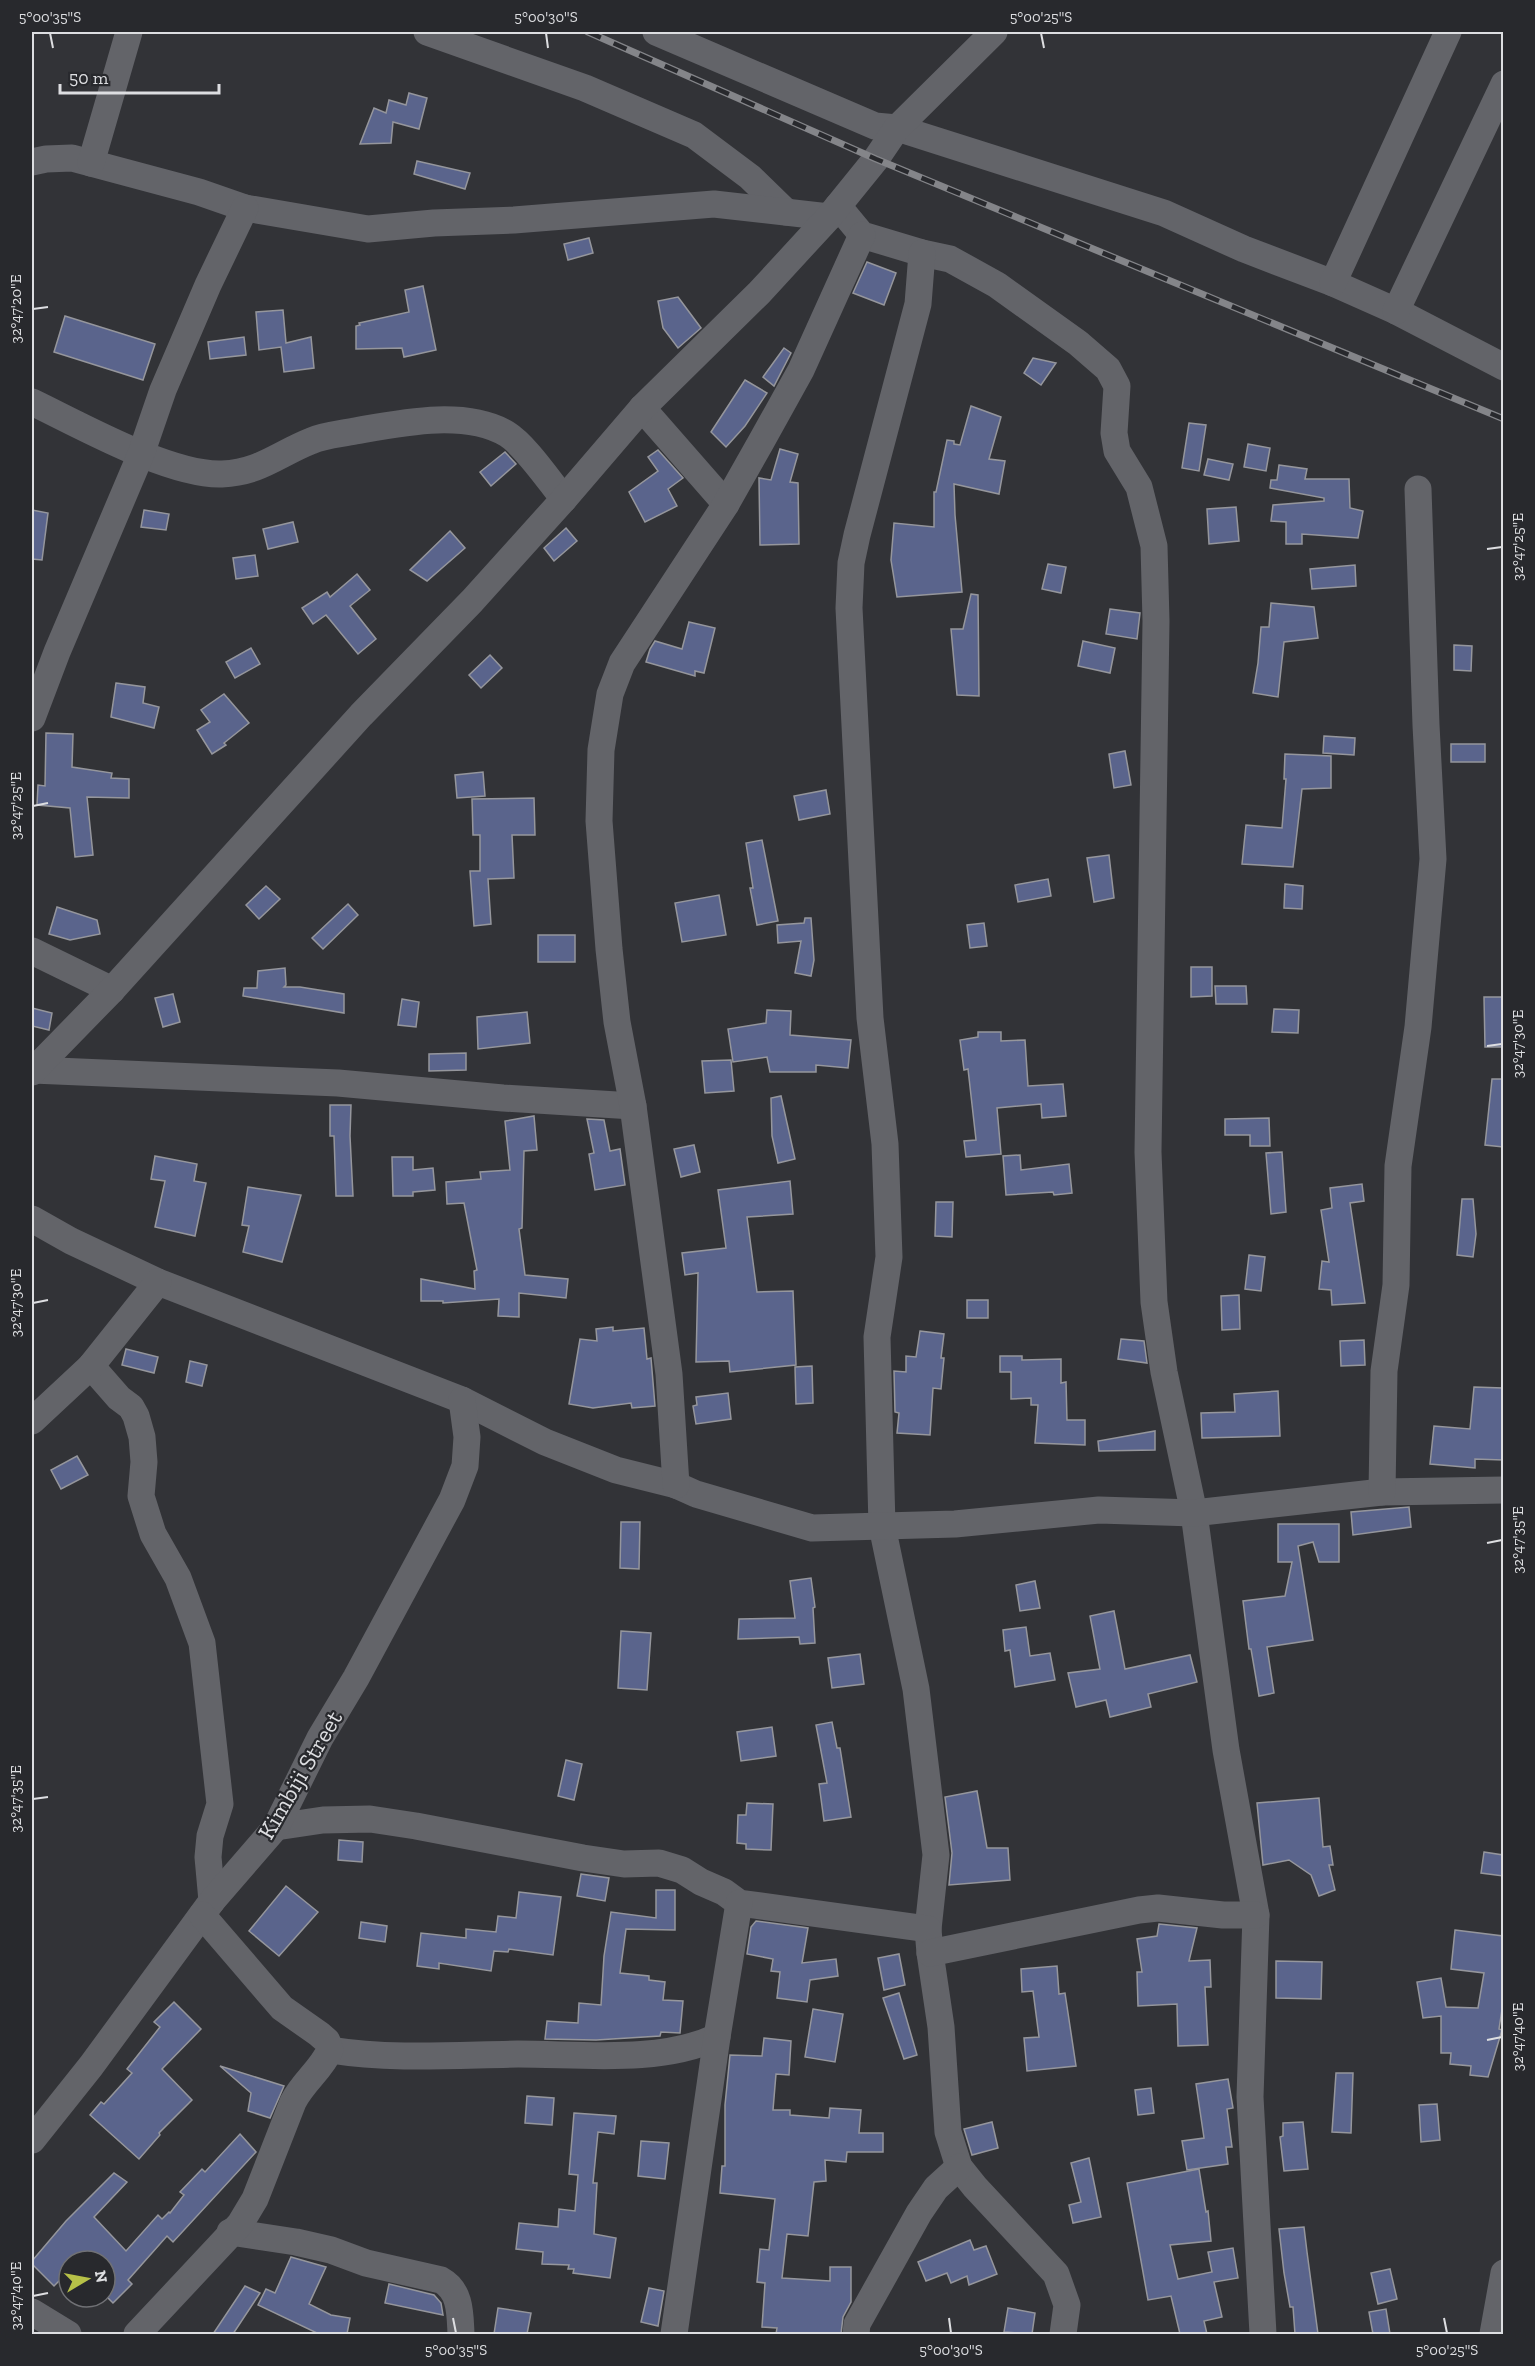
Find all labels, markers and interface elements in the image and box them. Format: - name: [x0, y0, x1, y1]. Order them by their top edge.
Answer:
- text: 5°00'35"S: [19, 8, 81, 26]
- text: 5°00'30"S: [514, 8, 578, 26]
- text: 5°00'25"S: [1010, 8, 1072, 26]
- scale bar: [60, 57, 219, 95]
- text: 50 m: [69, 67, 109, 89]
- text: 32°47'20"E: [7, 274, 25, 343]
- text: 32°47'25"E: [1509, 513, 1527, 581]
- text: 32°47'25"E: [7, 772, 25, 840]
- text: 32°47'30"E: [1509, 1010, 1527, 1078]
- text: 32°47'30"E: [7, 1269, 25, 1337]
- text: 32°47'35"E: [1509, 1506, 1527, 1574]
- street label: Kimbiji Street: [251, 1705, 348, 1844]
- text: 32°47'35"E: [7, 1765, 25, 1833]
- text: 32°47'40"E: [1509, 2002, 1527, 2071]
- north arrow: [57, 2249, 117, 2309]
- text: 32°47'40"E: [7, 2261, 25, 2330]
- text: N: [91, 2269, 112, 2284]
- text: 5°00'35"S: [425, 2341, 487, 2359]
- text: 5°00'30"S: [919, 2341, 983, 2359]
- text: 5°00'25"S: [1416, 2341, 1478, 2359]

